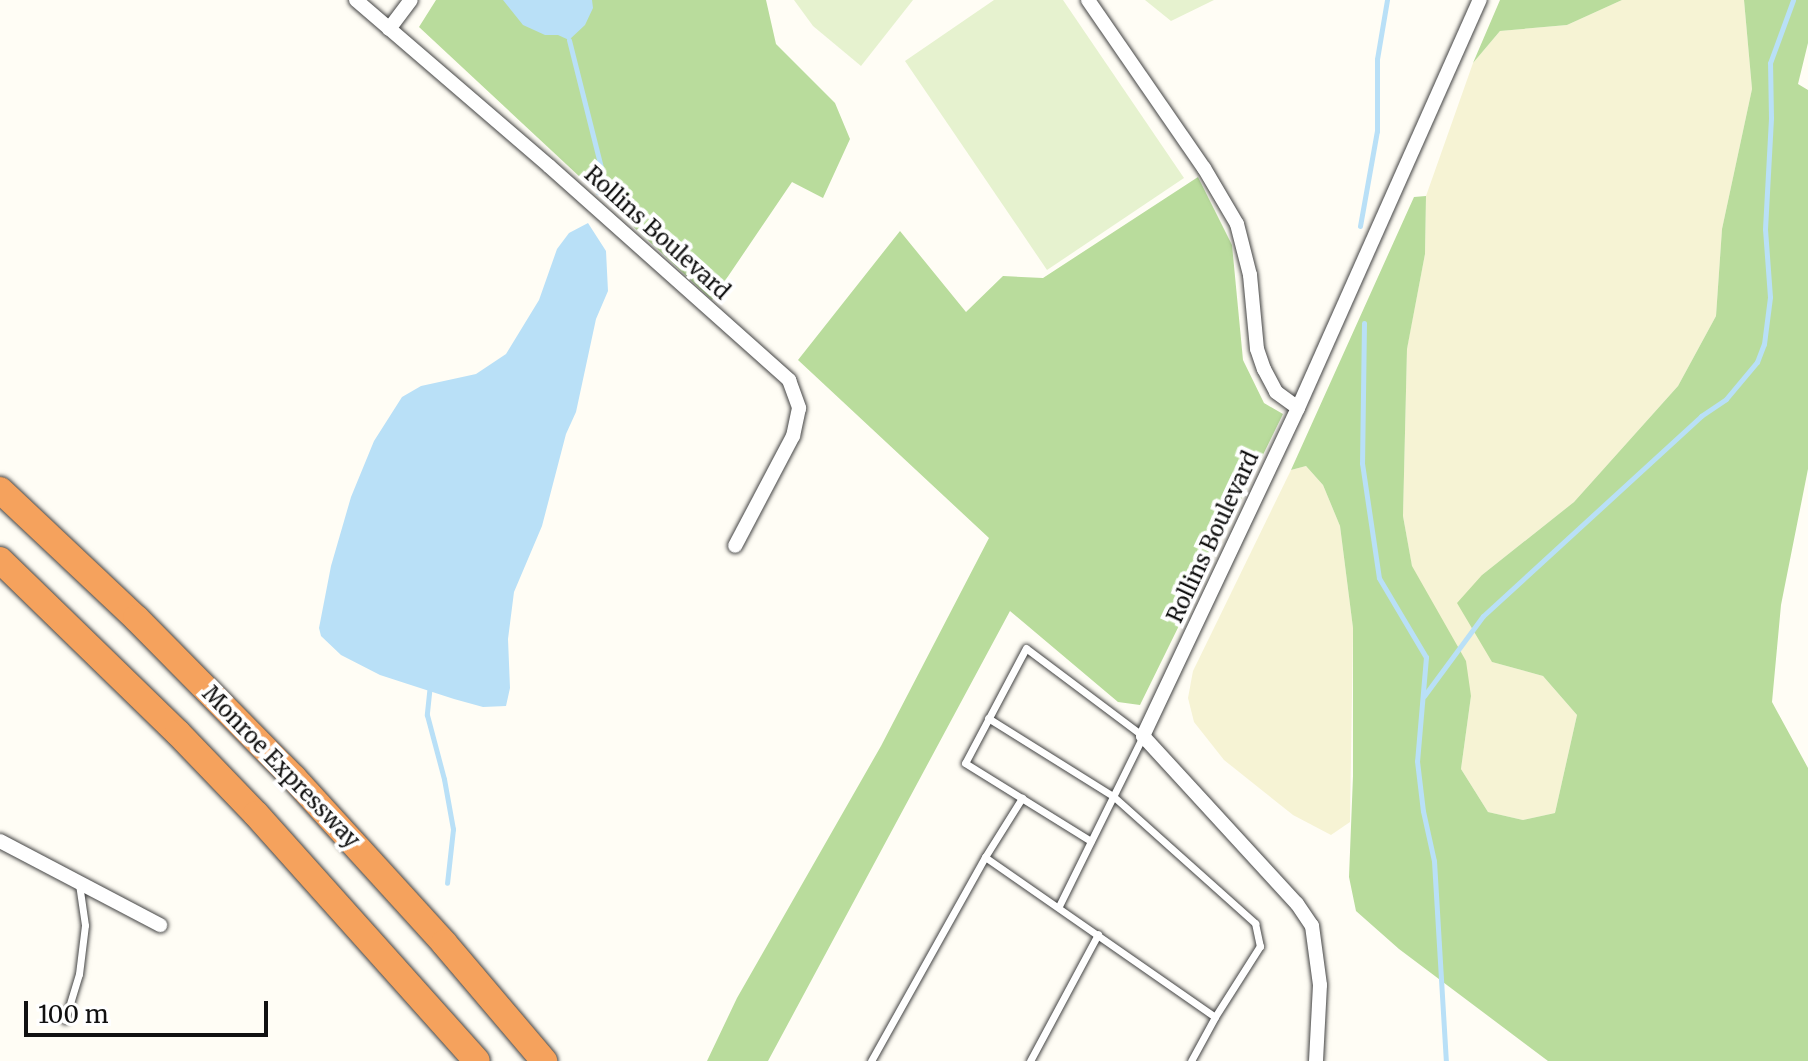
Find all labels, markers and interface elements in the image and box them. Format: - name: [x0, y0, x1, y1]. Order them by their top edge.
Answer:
- street label: Rollins Boulevard: [579, 161, 735, 305]
- street label: Rollins Boulevard: [1162, 447, 1264, 627]
- street label: Monroe Expressway: [197, 681, 365, 853]
- scale bar: [28, 985, 272, 1035]
- text: 100 m: [38, 999, 108, 1030]

